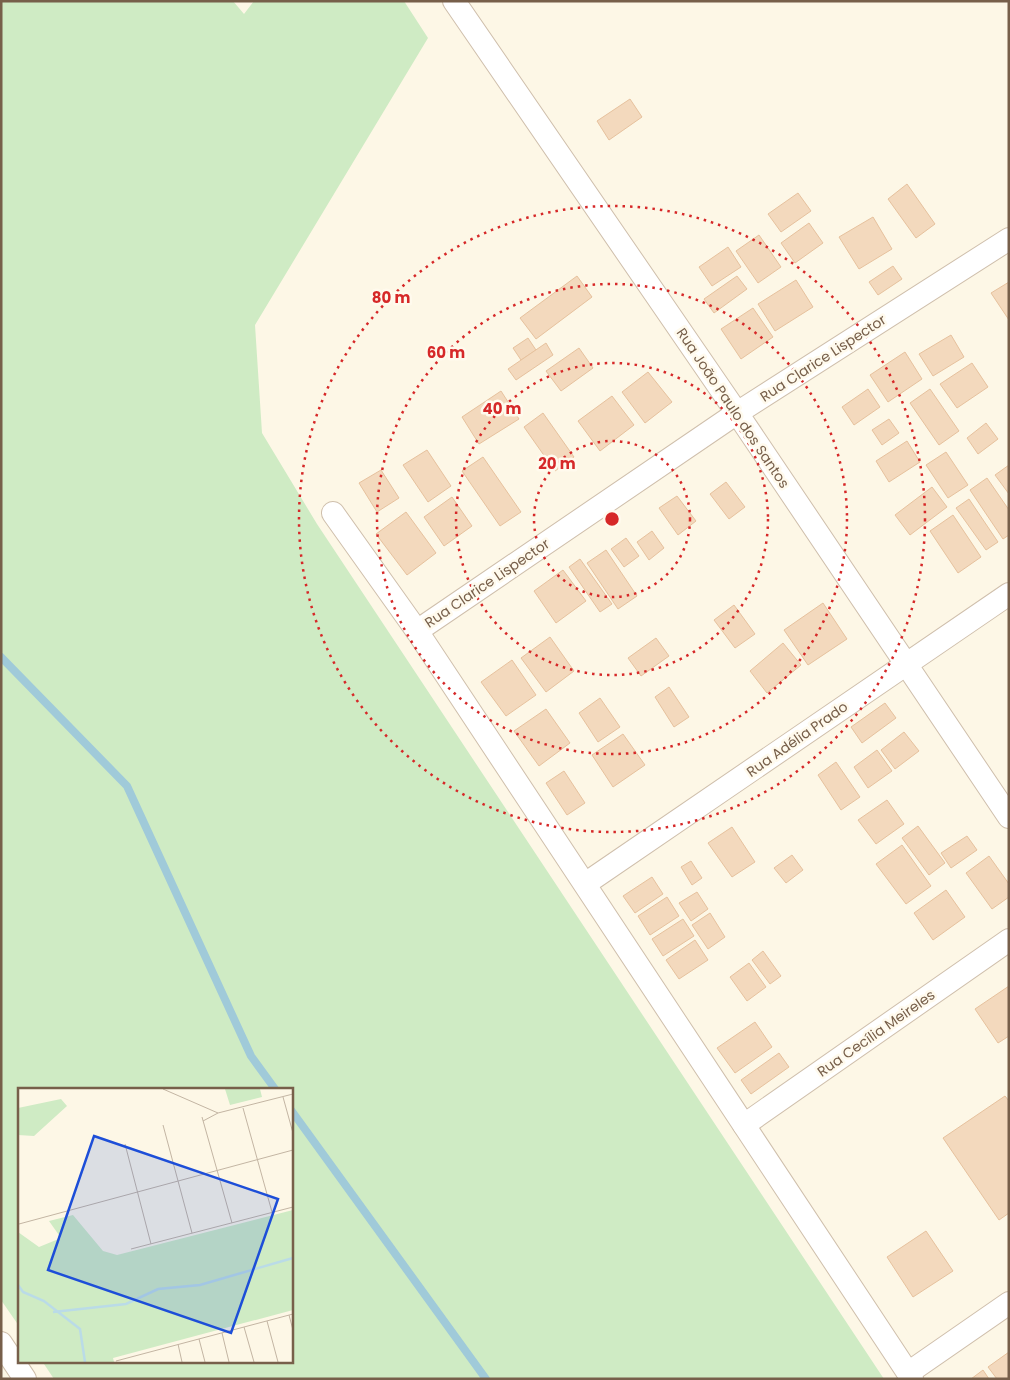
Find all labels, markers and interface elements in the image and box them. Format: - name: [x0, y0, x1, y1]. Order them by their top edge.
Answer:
- text: 80 m: [372, 287, 410, 308]
- street label: Rua Clarice Lispector: [756, 310, 890, 406]
- street label: Rua João Paulo dos Santos: [672, 324, 794, 492]
- text: 60 m: [427, 342, 465, 363]
- text: 40 m: [482, 398, 522, 419]
- text: 20 m: [538, 453, 576, 474]
- centre of rings: [603, 510, 621, 528]
- street label: Rua Clarice Lispector: [421, 534, 553, 632]
- street label: Rua Adélia Prado: [742, 696, 852, 781]
- street label: Rua Cecília Meireles: [813, 985, 939, 1081]
- inset map: [18, 1088, 292, 1362]

